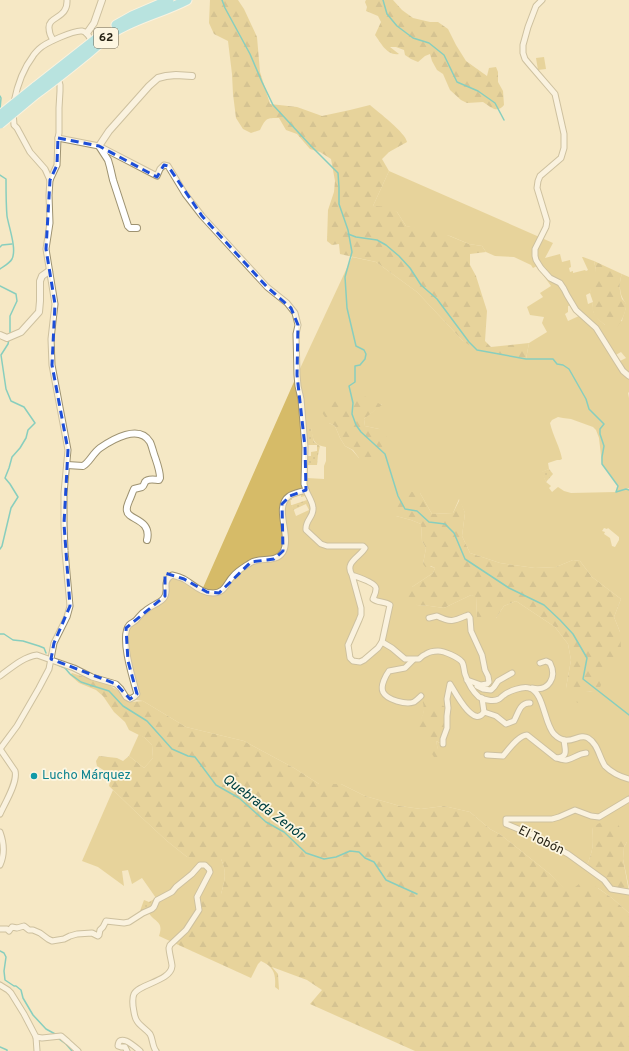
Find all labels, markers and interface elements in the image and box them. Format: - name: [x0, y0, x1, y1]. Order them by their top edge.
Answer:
- road number: 62: [94, 28, 118, 48]
- place label: Lucho Márquez: [42, 768, 131, 784]
- marker: Lucho Márquez: [29, 771, 39, 781]
- water label: Quebrada Zenón: [219, 771, 310, 845]
- street label: El Tobón: [515, 823, 567, 859]

